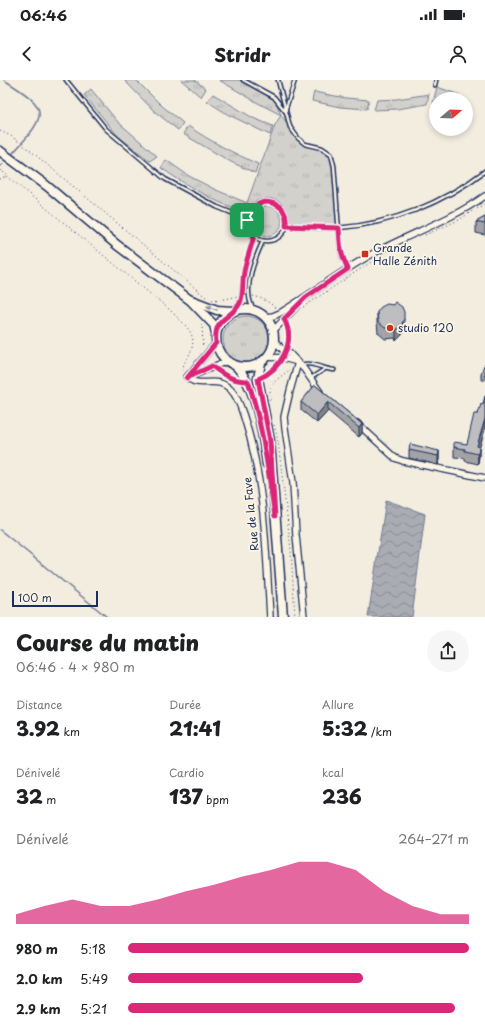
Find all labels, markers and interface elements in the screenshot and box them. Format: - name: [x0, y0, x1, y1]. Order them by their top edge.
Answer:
- text: 06:46: [20, 3, 67, 26]
- text: Stridr: [214, 41, 271, 68]
- icon: back: [16, 43, 38, 65]
- icon: person: [447, 43, 469, 65]
- north arrow: [429, 92, 473, 136]
- map controls: [429, 92, 473, 136]
- pin: [230, 203, 264, 237]
- icon: arrive: [236, 209, 258, 231]
- place label: Grande Halle Zénith: [373, 239, 437, 269]
- marker: Grande Halle Zénith: [360, 249, 370, 259]
- one-way arrow: [206, 305, 218, 311]
- place label: studio 120: [398, 319, 453, 336]
- marker: studio 120: [385, 323, 395, 333]
- street label: Rue de la Fave: [238, 476, 263, 552]
- scale bar: [12, 589, 98, 608]
- text: 100 m: [18, 589, 52, 606]
- text: Course du matin: [16, 625, 199, 658]
- button: share: [427, 630, 469, 672]
- text: 06:46 · 4 × 980 m: [16, 657, 135, 676]
- text: Distance: [16, 696, 62, 713]
- text: Durée: [169, 696, 201, 713]
- text: Allure: [322, 696, 354, 713]
- text: 3.92: [16, 713, 60, 743]
- text: 21:41: [169, 713, 221, 743]
- text: 5:32: [322, 713, 367, 743]
- text: km: [60, 723, 80, 740]
- text: /km: [367, 723, 392, 740]
- text: Dénivelé: [16, 764, 61, 781]
- text: Cardio: [169, 764, 204, 781]
- text: kcal: [322, 764, 344, 781]
- text: 32: [16, 781, 43, 811]
- text: 137: [169, 781, 203, 811]
- text: 236: [322, 781, 362, 811]
- text: m: [43, 791, 56, 808]
- text: bpm: [203, 791, 229, 808]
- text: Dénivelé: [16, 829, 69, 848]
- text: 264–271 m: [398, 829, 469, 848]
- text: 980 m: [16, 939, 58, 958]
- text: 5:18: [80, 939, 106, 958]
- text: 2.0 km: [16, 969, 63, 988]
- text: 5:49: [80, 969, 108, 988]
- text: 2.9 km: [16, 999, 61, 1018]
- text: 5:21: [80, 999, 107, 1018]

